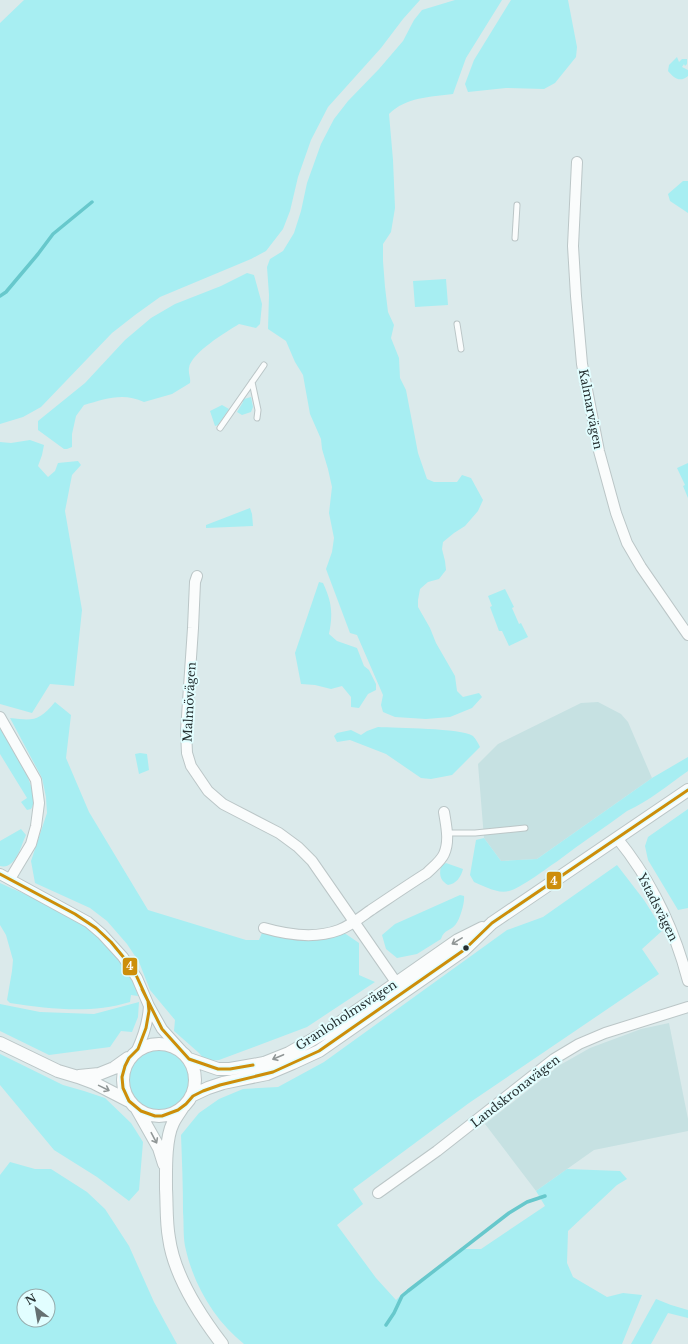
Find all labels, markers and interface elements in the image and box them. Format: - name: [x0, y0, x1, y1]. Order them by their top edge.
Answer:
- street label: Kalmarvägen: [576, 368, 606, 450]
- street label: Malmövägen: [179, 662, 199, 742]
- street label: Ystadsvägen: [634, 870, 681, 943]
- line badge: 4: [546, 871, 562, 890]
- text: 4: [550, 874, 558, 888]
- one-way arrow: [451, 937, 463, 945]
- unlabelled marker: [461, 943, 471, 953]
- line badge: 4: [122, 957, 138, 976]
- text: 4: [126, 959, 134, 973]
- street label: Granloholmsvägen: [293, 977, 399, 1053]
- street label: Landskronavägen: [468, 1052, 562, 1130]
- one-way arrow: [273, 1054, 285, 1061]
- one-way arrow: [97, 1085, 109, 1092]
- one-way arrow: [151, 1132, 158, 1144]
- north arrow: [16, 1288, 56, 1328]
- text: N: [23, 1290, 39, 1308]

